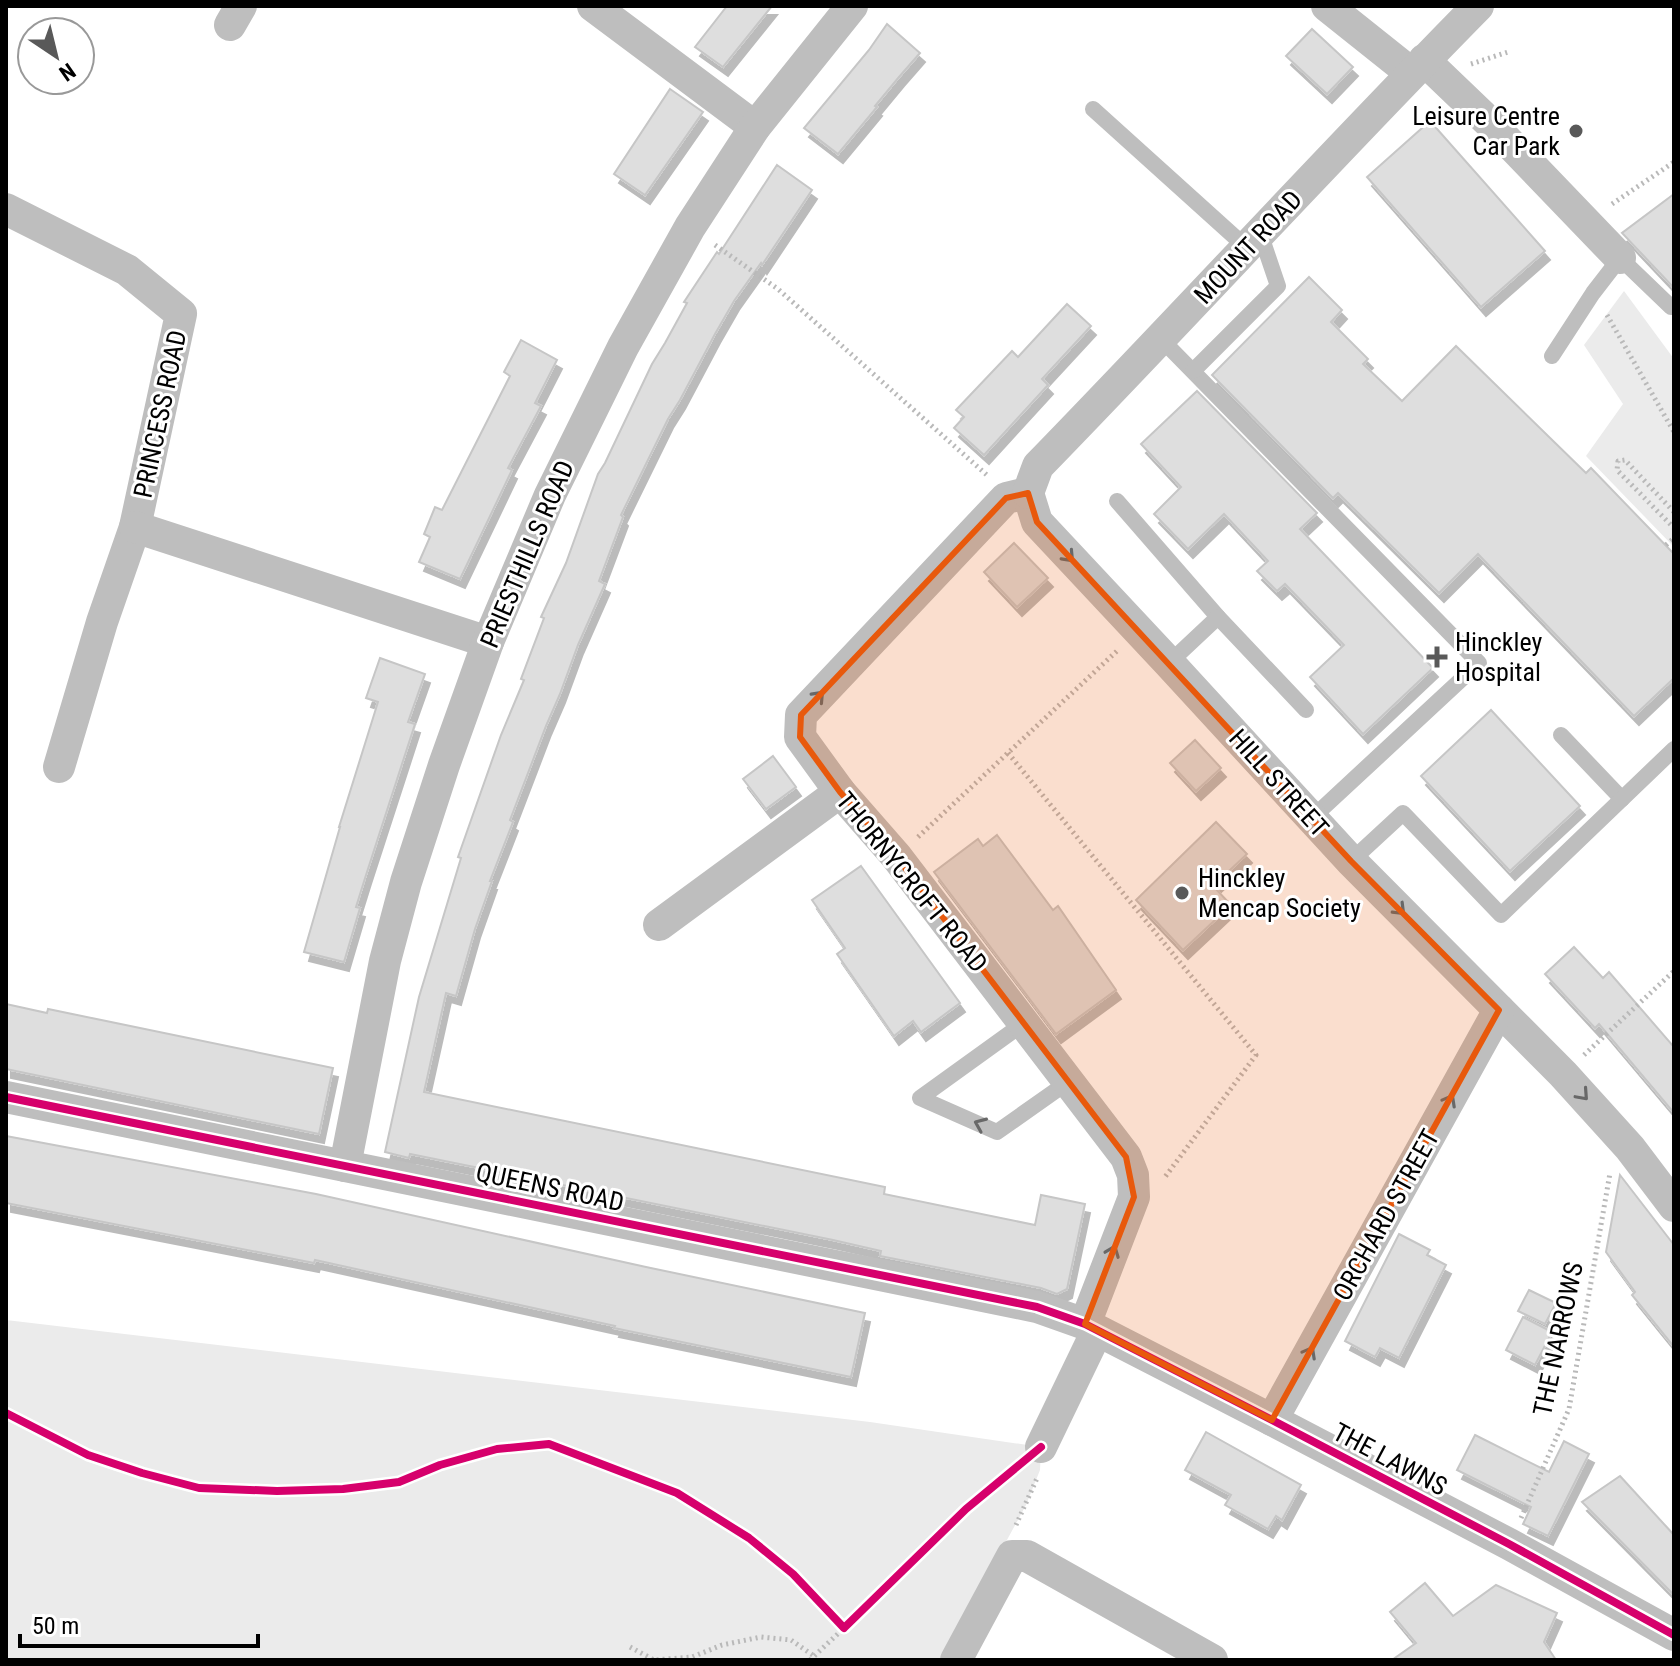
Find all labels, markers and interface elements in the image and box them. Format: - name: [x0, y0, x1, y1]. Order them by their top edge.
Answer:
- north arrow: [16, 16, 96, 96]
- text: N: [54, 58, 80, 86]
- place label: Leisure Centre Car Park: [1412, 101, 1560, 161]
- marker: Leisure Centre Car Park: [1567, 122, 1585, 140]
- street label: MOUNT ROAD: [1188, 184, 1308, 310]
- street label: PRINCESS ROAD: [128, 328, 192, 500]
- street label: PRIESTHILLS ROAD: [474, 456, 580, 652]
- one-way arrow: [1060, 548, 1075, 562]
- place label: Hinckley Hospital: [1455, 627, 1542, 687]
- marker: Hinckley Hospital: [1426, 646, 1448, 668]
- one-way arrow: [810, 691, 825, 705]
- street label: HILL STREET: [1223, 723, 1335, 843]
- street label: THORNYCROFT ROAD: [830, 786, 994, 978]
- place label: Hinckley Mencap Society: [1198, 863, 1361, 923]
- marker: Hinckley Mencap Society: [1173, 884, 1191, 902]
- one-way arrow: [1391, 901, 1405, 916]
- one-way arrow: [1573, 1086, 1587, 1101]
- one-way arrow: [1440, 1094, 1455, 1108]
- one-way arrow: [974, 1118, 988, 1134]
- street label: ORCHARD STREET: [1327, 1124, 1445, 1306]
- street label: QUEENS ROAD: [473, 1157, 627, 1217]
- one-way arrow: [1103, 1245, 1120, 1259]
- street label: THE NARROWS: [1527, 1259, 1589, 1419]
- one-way arrow: [1300, 1346, 1316, 1361]
- street label: THE LAWNS: [1328, 1416, 1452, 1502]
- scale bar: [20, 1598, 258, 1648]
- text: 50 m: [32, 1612, 79, 1640]

